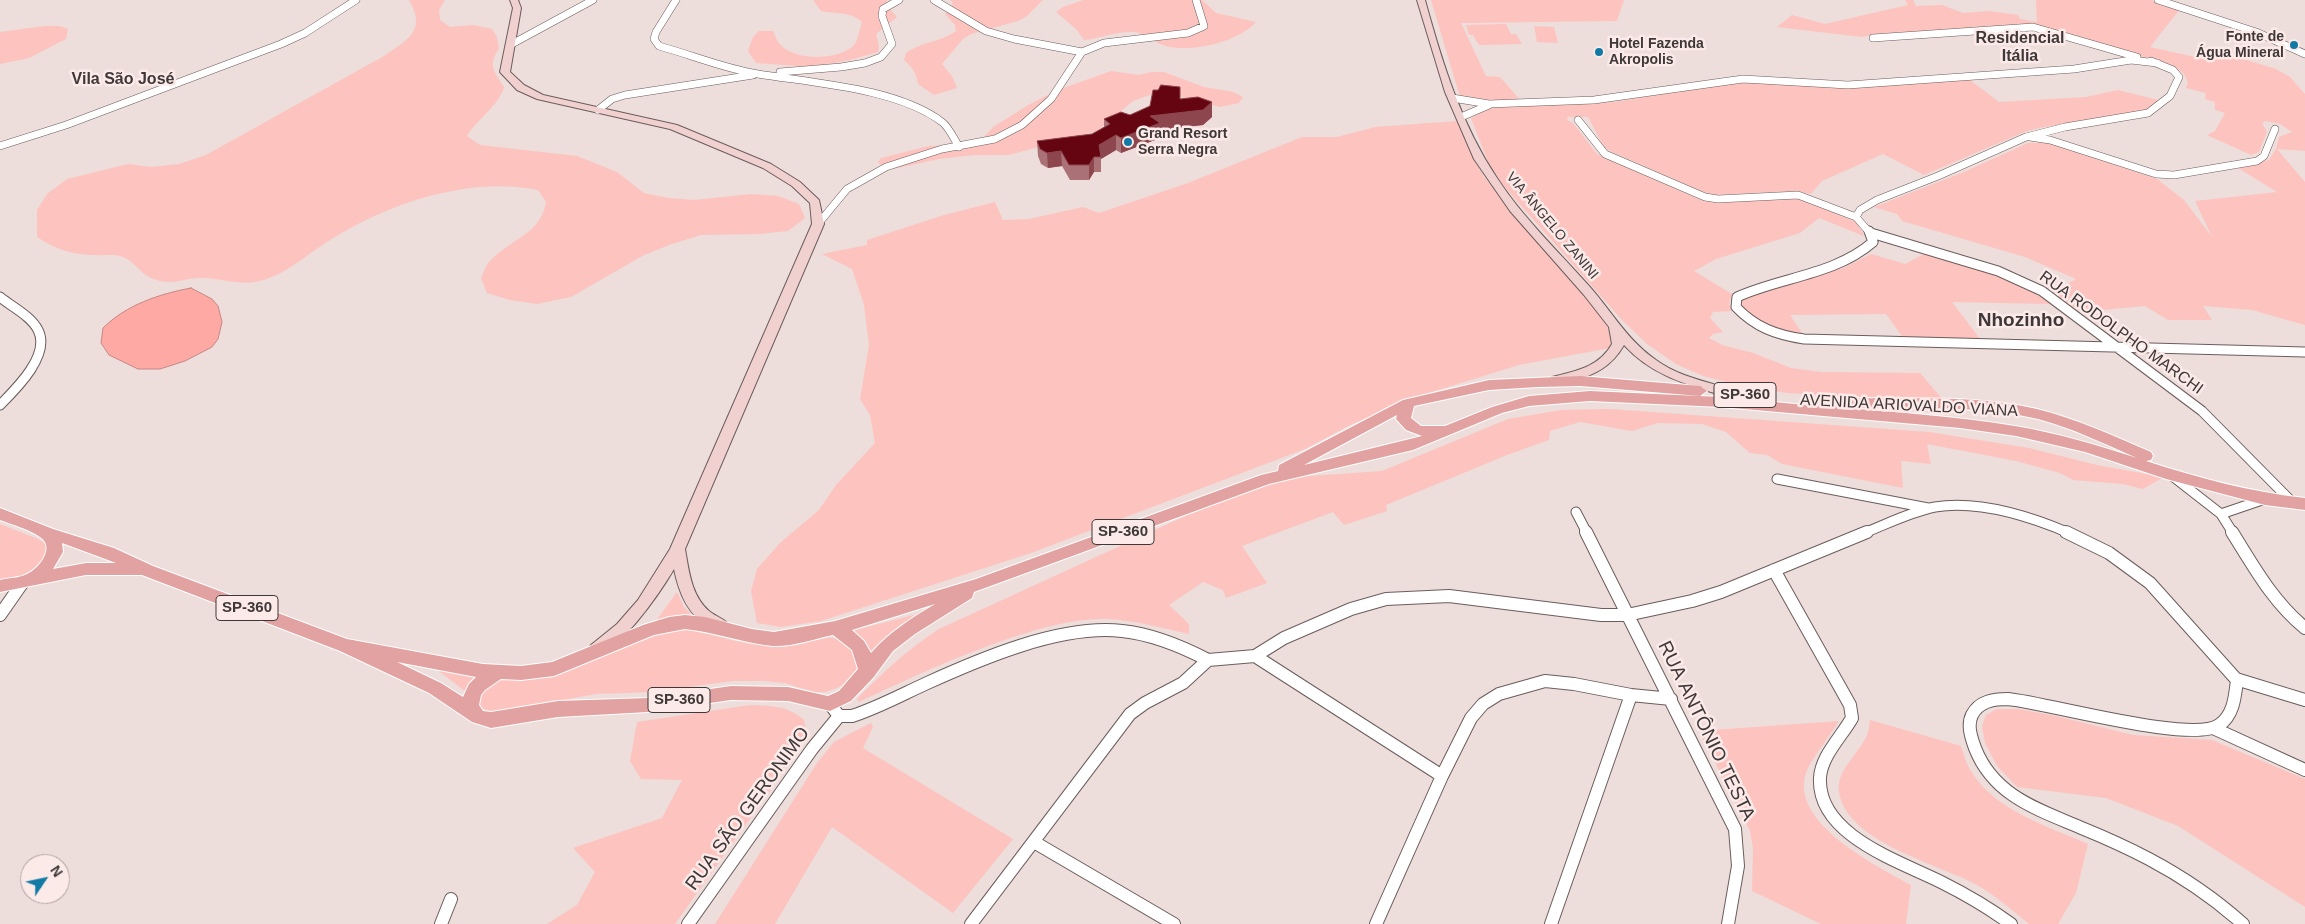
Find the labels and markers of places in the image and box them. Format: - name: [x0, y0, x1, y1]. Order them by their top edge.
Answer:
- place label: Fonte de Água Mineral: [2196, 29, 2284, 62]
- place label: Hotel Fazenda Akropolis: [1609, 36, 1704, 68]
- marker: Fonte de Água Mineral: [2288, 39, 2300, 51]
- marker: Hotel Fazenda Akropolis: [1593, 46, 1605, 58]
- place label: Grand Resort Serra Negra: [1138, 126, 1227, 158]
- marker: Grand Resort Serra Negra: [1122, 136, 1134, 148]

